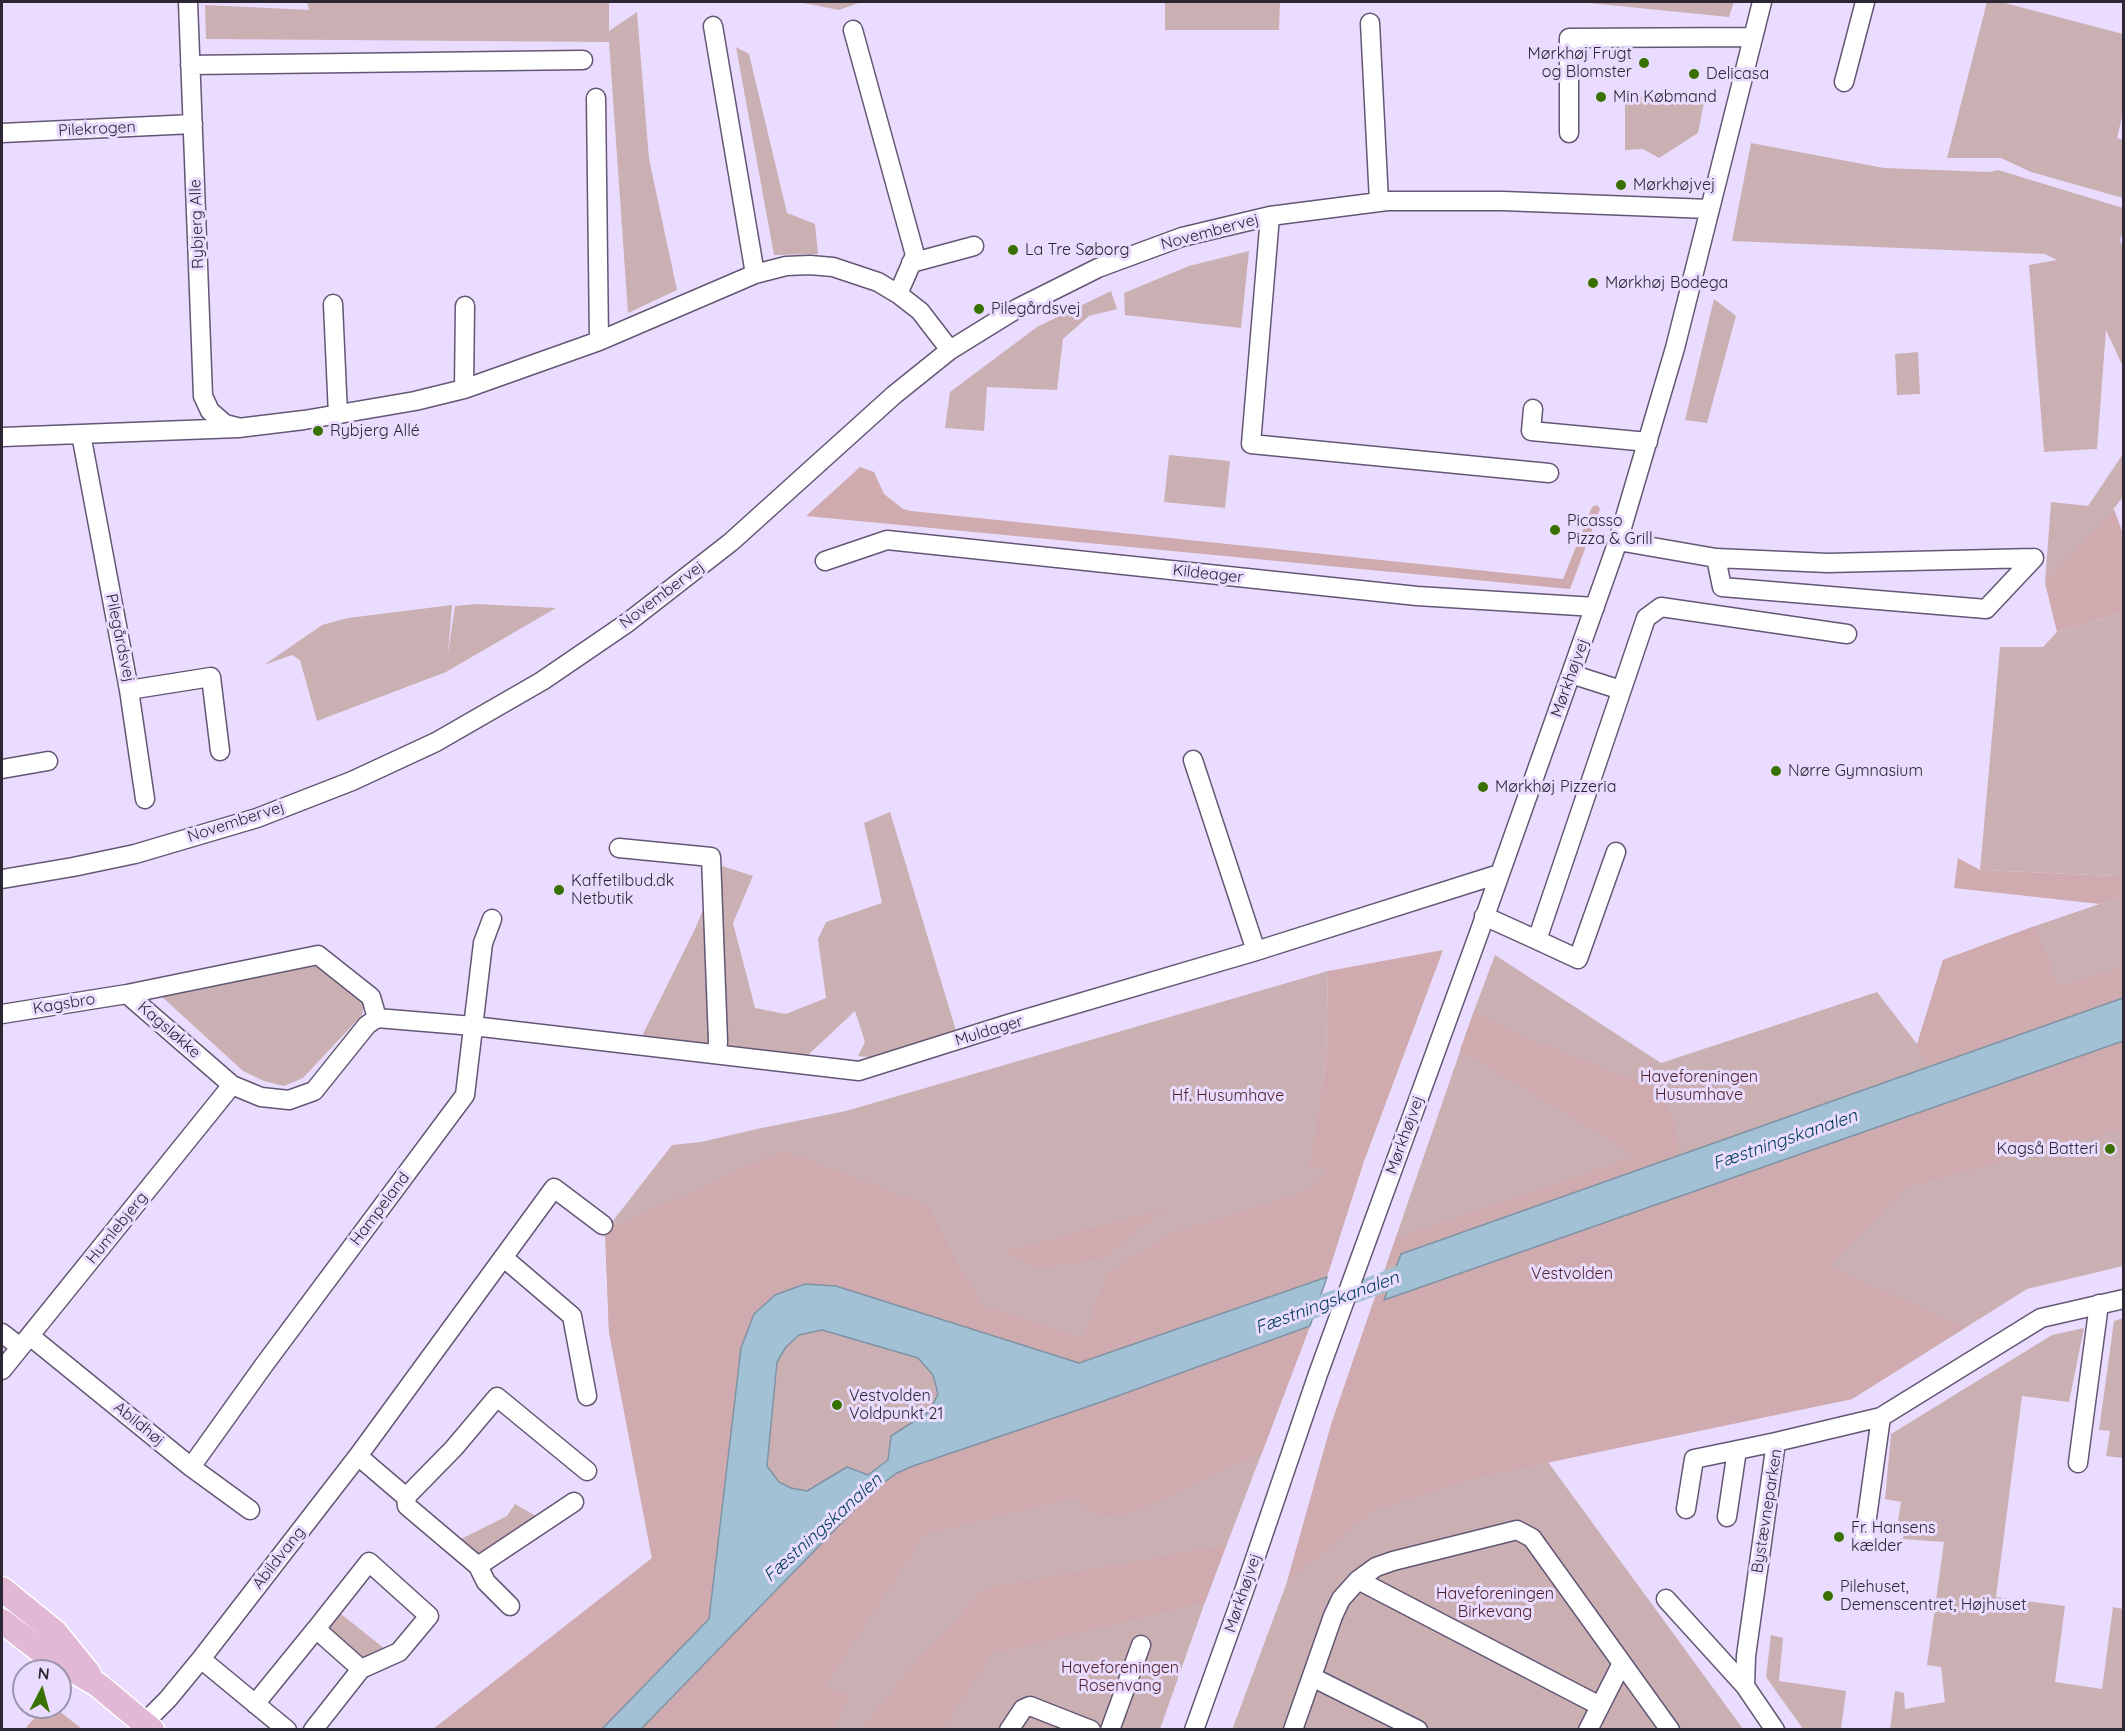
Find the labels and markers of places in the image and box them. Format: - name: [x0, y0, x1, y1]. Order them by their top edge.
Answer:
- place label: Mørkhøj Frugt og Blomster: [1528, 44, 1632, 82]
- marker: Mørkhøj Frugt og Blomster: [1637, 56, 1651, 70]
- place label: Delicasa: [1706, 64, 1769, 84]
- marker: Delicasa: [1687, 67, 1701, 81]
- place label: Min Købmand: [1613, 87, 1717, 107]
- marker: Min Købmand: [1594, 90, 1608, 104]
- place label: Mørkhøjvej: [1633, 175, 1715, 195]
- marker: Mørkhøjvej: [1614, 178, 1628, 192]
- place label: La Tre Søborg: [1025, 240, 1129, 260]
- marker: La Tre Søborg: [1006, 243, 1020, 257]
- place label: Mørkhøj Bodega: [1605, 273, 1728, 293]
- marker: Mørkhøj Bodega: [1586, 276, 1600, 290]
- place label: Pilegårdsvej: [991, 299, 1081, 319]
- marker: Pilegårdsvej: [972, 302, 986, 316]
- place label: Rybjerg Allé: [330, 421, 420, 441]
- marker: Rybjerg Allé: [311, 424, 325, 438]
- place label: Picasso Pizza & Grill: [1567, 511, 1653, 549]
- marker: Picasso Pizza & Grill: [1548, 523, 1562, 537]
- place label: Nørre Gymnasium: [1788, 761, 1923, 781]
- marker: Nørre Gymnasium: [1769, 764, 1783, 778]
- place label: Mørkhøj Pizzeria: [1495, 777, 1616, 797]
- marker: Mørkhøj Pizzeria: [1476, 780, 1490, 794]
- place label: Kaffetilbud.dk Netbutik: [571, 871, 674, 909]
- marker: Kaffetilbud.dk Netbutik: [552, 883, 566, 897]
- place label: Kagså Batteri: [1996, 1139, 2098, 1159]
- marker: Kagså Batteri: [2103, 1142, 2117, 1156]
- place label: Vestvolden Voldpunkt 21: [849, 1386, 943, 1424]
- marker: Vestvolden Voldpunkt 21: [830, 1398, 844, 1412]
- place label: Fr. Hansens kælder: [1851, 1518, 1935, 1556]
- marker: Fr. Hansens kælder: [1832, 1530, 1846, 1544]
- place label: Pilehuset, Demenscentret, Højhuset: [1840, 1577, 2026, 1615]
- marker: Pilehuset, Demenscentret, Højhuset: [1821, 1589, 1835, 1603]

